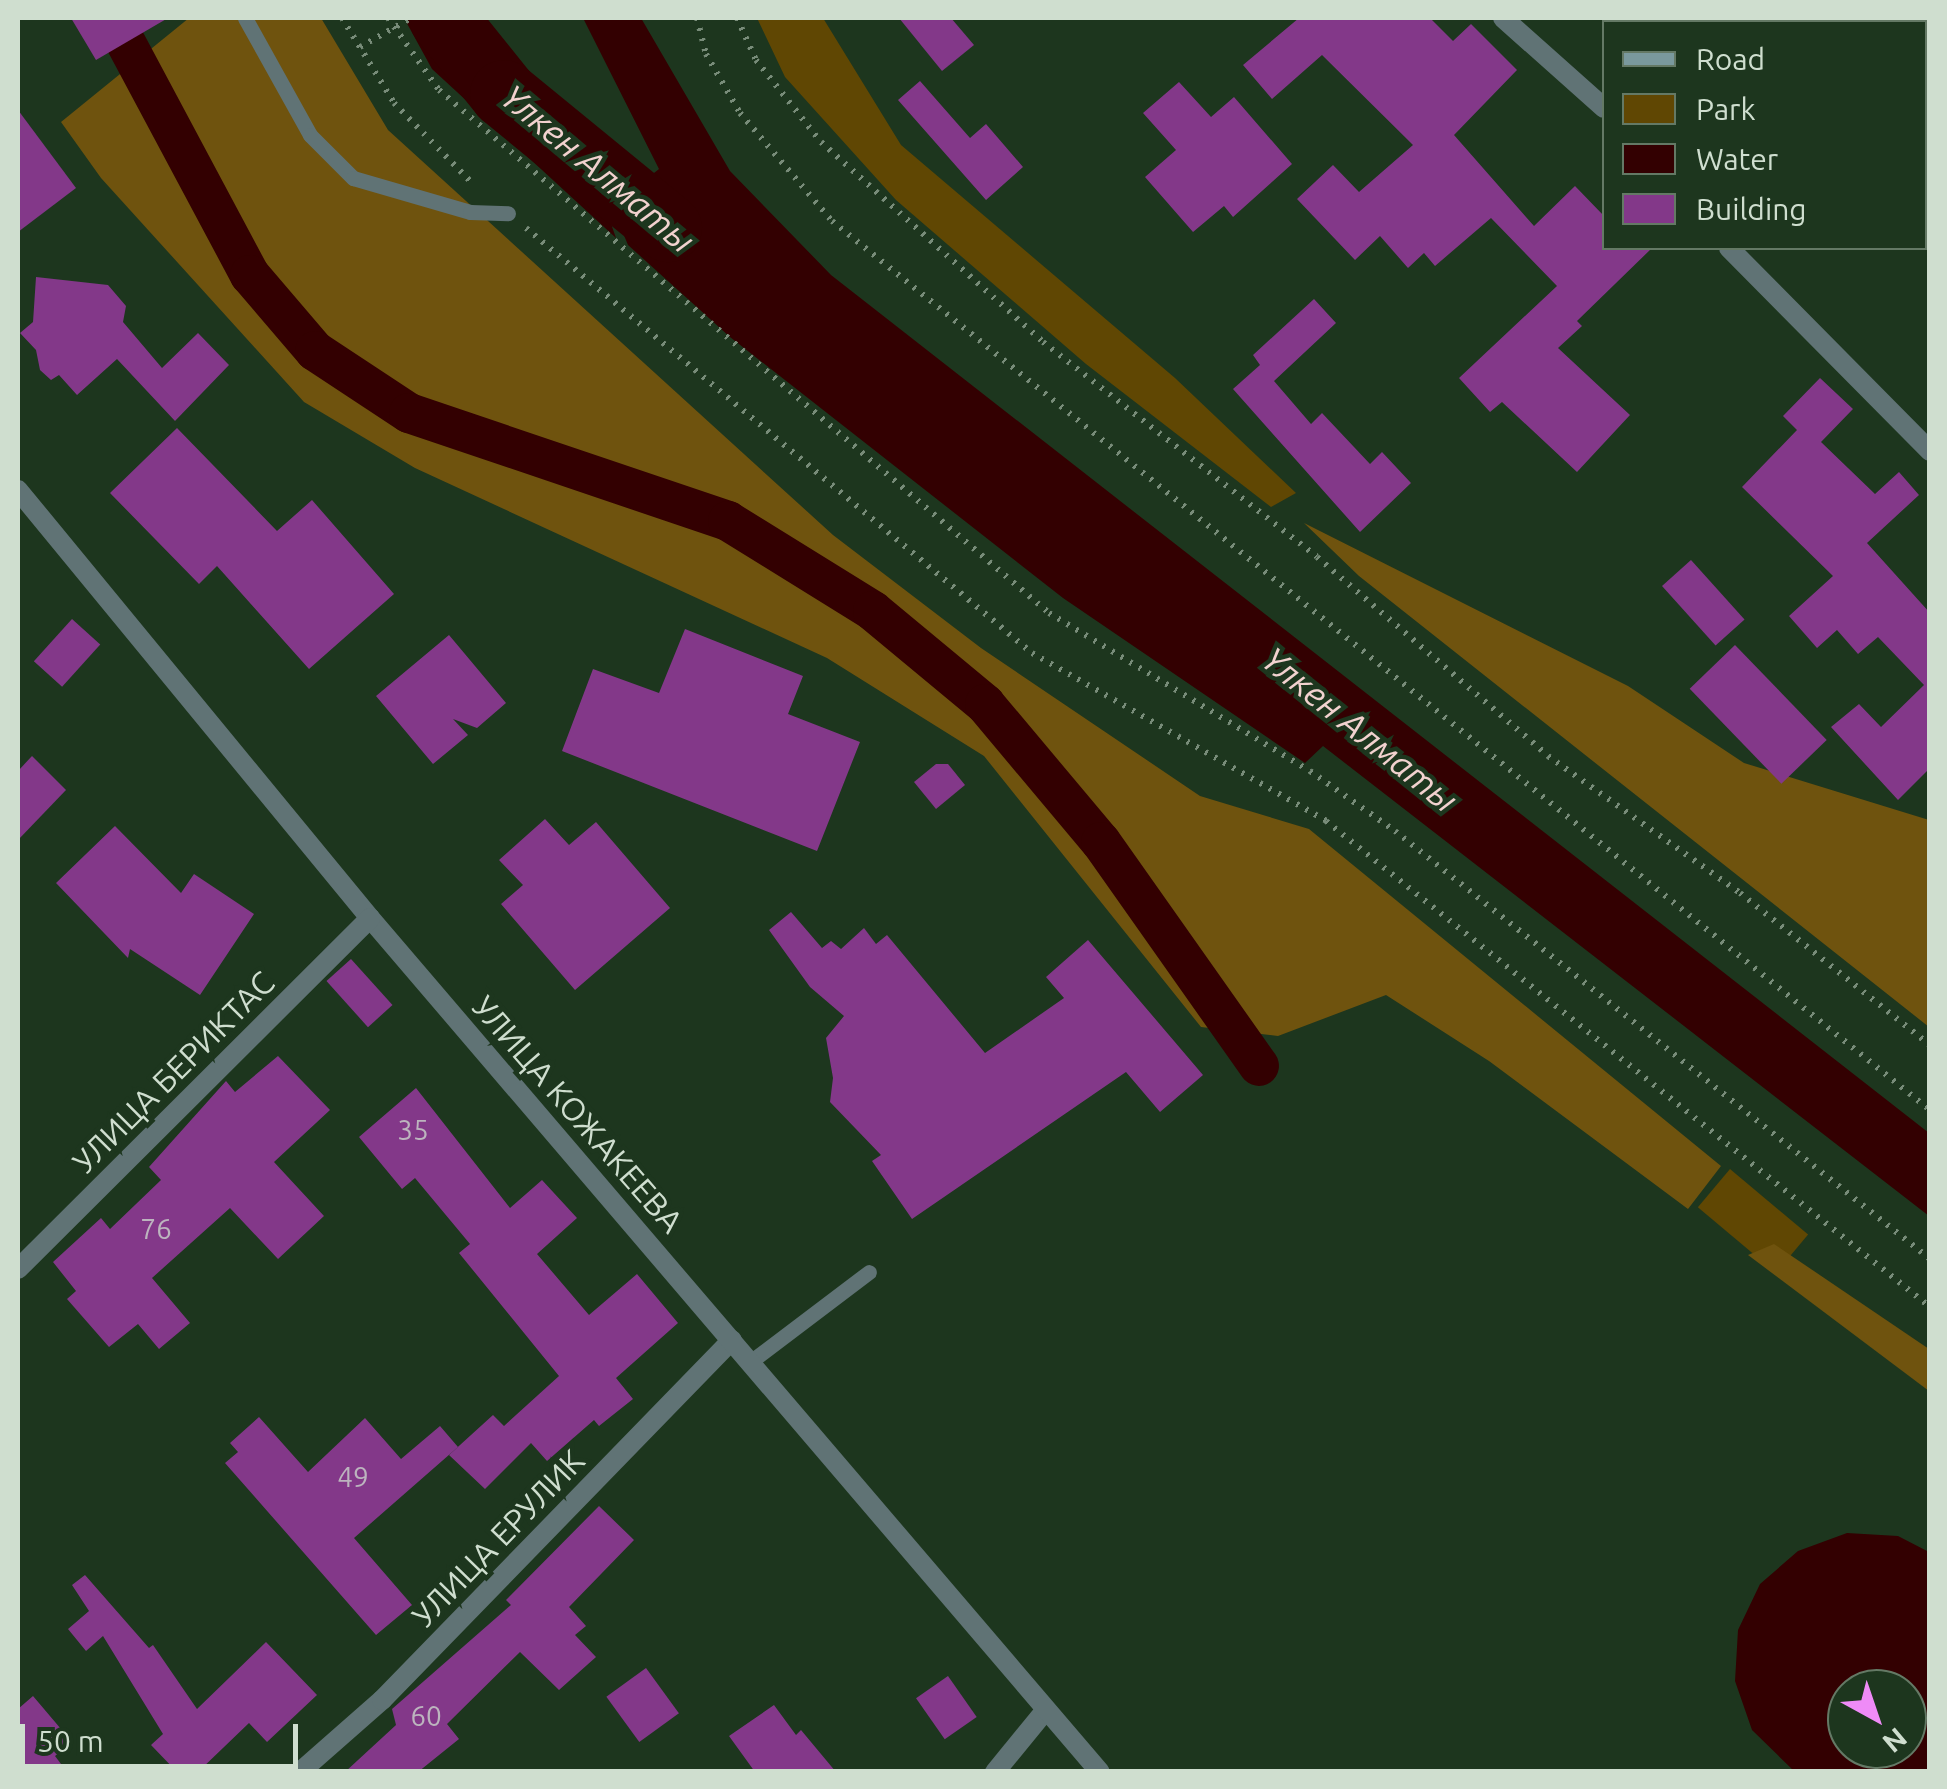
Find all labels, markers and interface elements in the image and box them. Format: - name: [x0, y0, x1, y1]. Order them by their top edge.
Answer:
- legend: [1602, 20, 1927, 250]
- text: Road: [1696, 42, 1765, 76]
- water label: Үлкен Алматы: [493, 75, 703, 261]
- text: Park: [1696, 92, 1756, 126]
- text: Water: [1696, 142, 1778, 176]
- text: Building: [1696, 192, 1807, 226]
- water label: Үлкен Алматы: [1254, 637, 1466, 821]
- street label: УЛИЦА БЕРИКТАС: [64, 963, 282, 1181]
- street label: УЛИЦА КОЖАКЕЕВА: [465, 988, 691, 1240]
- house number: 35: [397, 1113, 429, 1147]
- house number: 76: [140, 1212, 172, 1246]
- street label: УЛИЦА ЕРУЛИК: [404, 1442, 592, 1634]
- house number: 49: [337, 1460, 369, 1494]
- north arrow: [1827, 1669, 1927, 1769]
- house number: 60: [410, 1699, 442, 1733]
- scale bar: [25, 1704, 302, 1766]
- text: N: [1877, 1722, 1913, 1759]
- text: 50 m: [37, 1724, 104, 1758]

